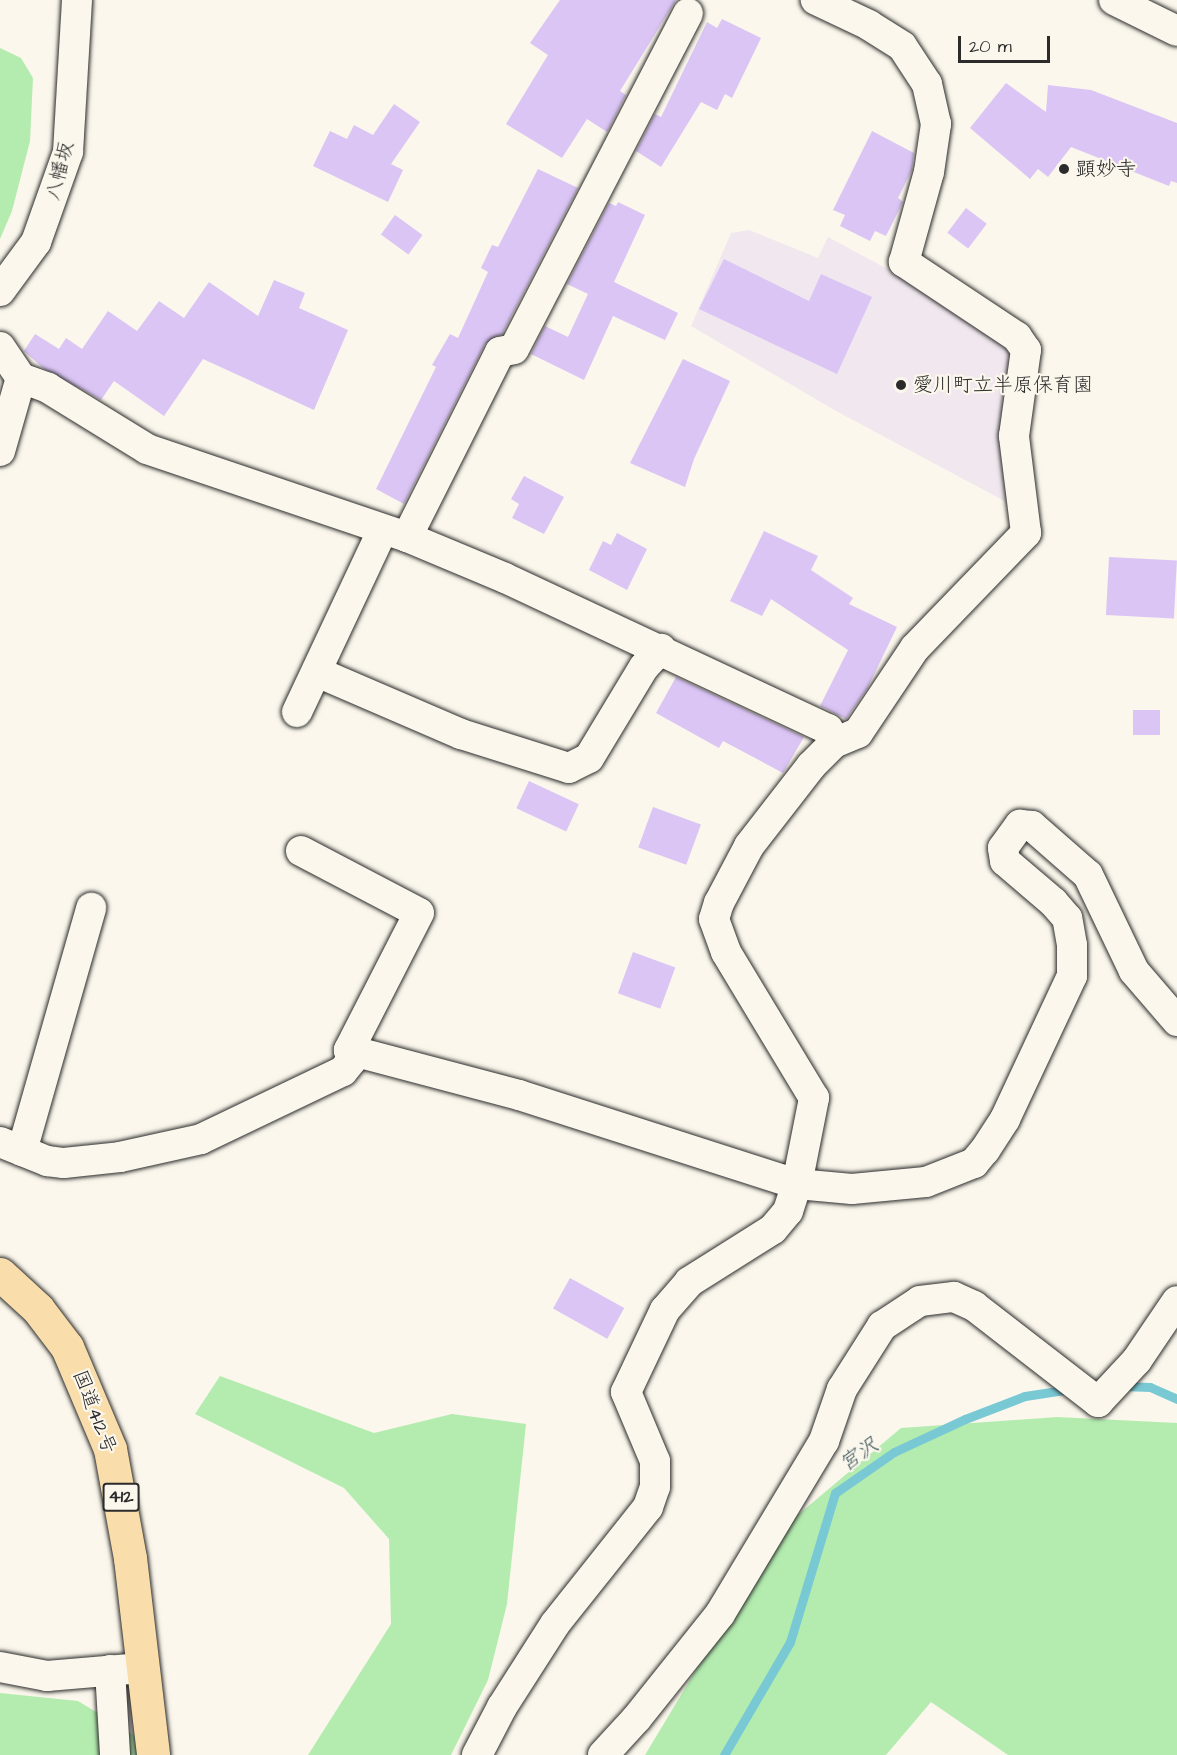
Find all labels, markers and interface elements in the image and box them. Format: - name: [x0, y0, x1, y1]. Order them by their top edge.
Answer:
- scale bar: [961, 24, 1052, 62]
- text: 20 m: [969, 34, 1012, 59]
- street label: 八幡坂: [41, 139, 79, 203]
- place label: 顕妙寺: [1076, 157, 1136, 181]
- marker: 顕妙寺: [1057, 162, 1071, 176]
- place label: 愛川町立半原保育園: [913, 373, 1093, 397]
- marker: 愛川町立半原保育園: [894, 378, 908, 392]
- street label: 国道412号: [67, 1367, 121, 1457]
- water label: 宮沢: [835, 1433, 883, 1477]
- road number: 412: [102, 1482, 140, 1512]

